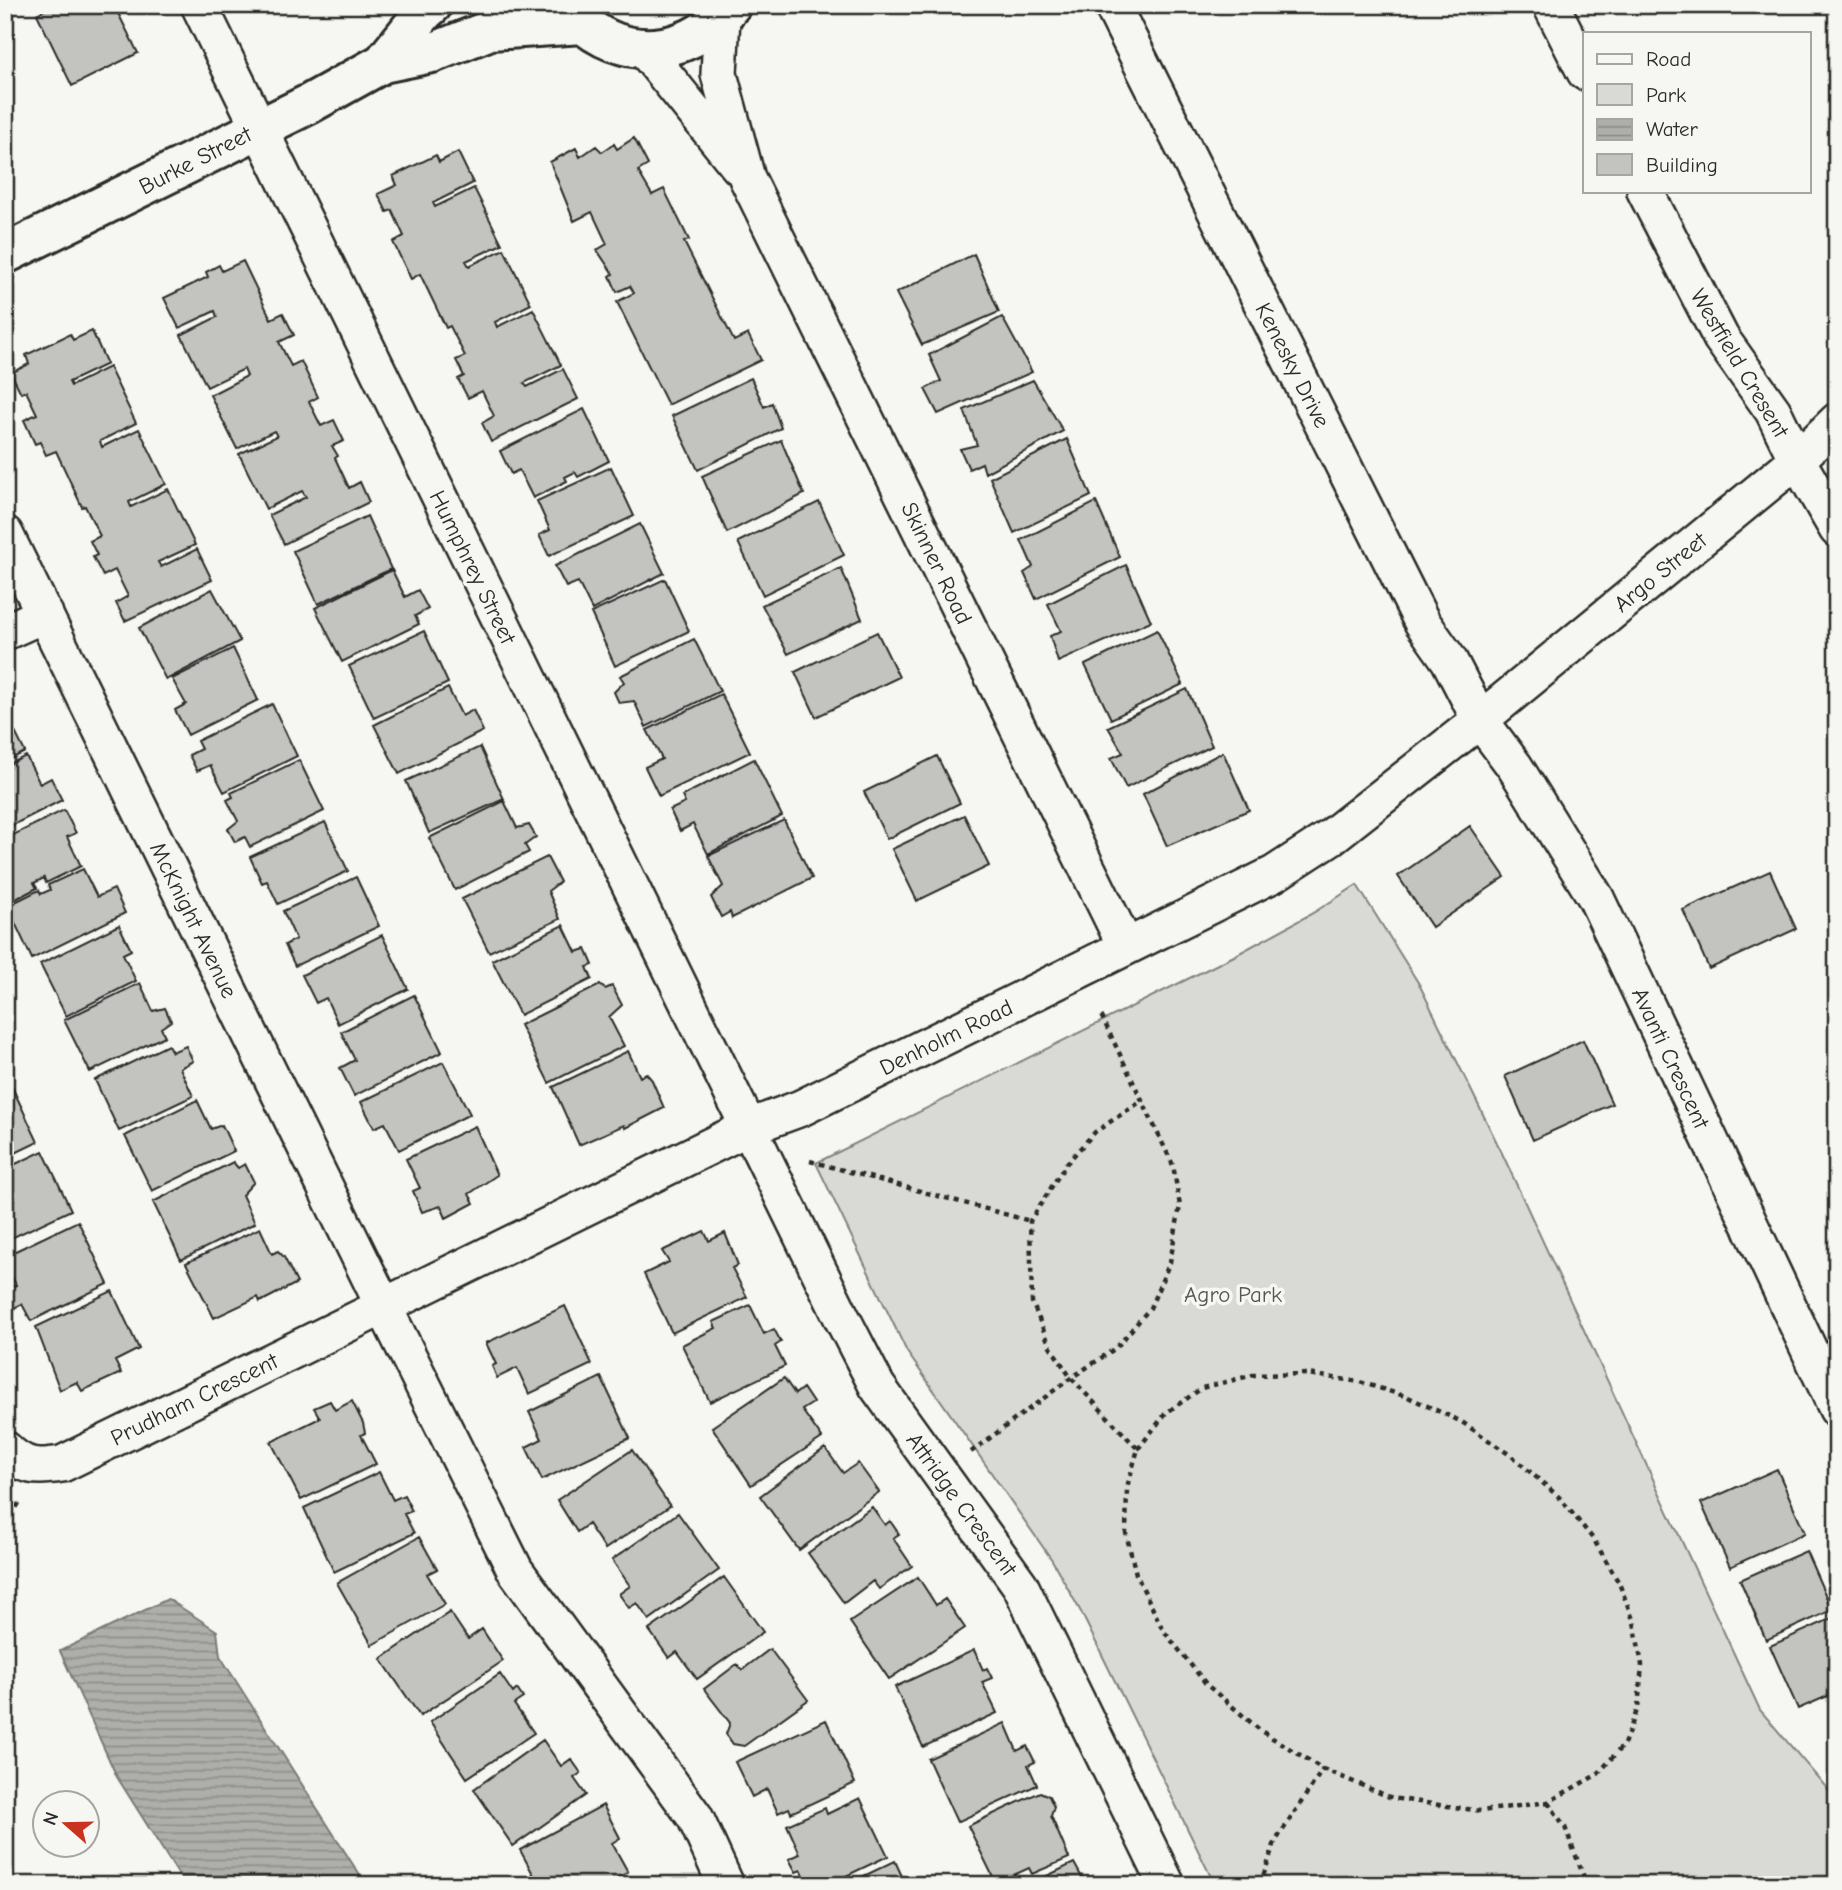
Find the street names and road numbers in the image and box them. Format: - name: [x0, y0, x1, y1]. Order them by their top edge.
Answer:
- street label: Burke Street: [134, 120, 257, 200]
- street label: Westfield Cresent: [1685, 284, 1795, 444]
- street label: Kenesky Drive: [1249, 298, 1336, 432]
- street label: Humphrey Street: [424, 486, 522, 650]
- street label: Skinner Road: [895, 498, 978, 629]
- street label: Argo Street: [1609, 526, 1713, 618]
- street label: McKnight Avenue: [144, 838, 243, 1003]
- street label: Avanti Crescent: [1626, 983, 1716, 1134]
- street label: Denholm Road: [875, 994, 1017, 1081]
- street label: Prudham Crescent: [106, 1347, 283, 1452]
- street label: Attridge Crescent: [901, 1428, 1023, 1582]

